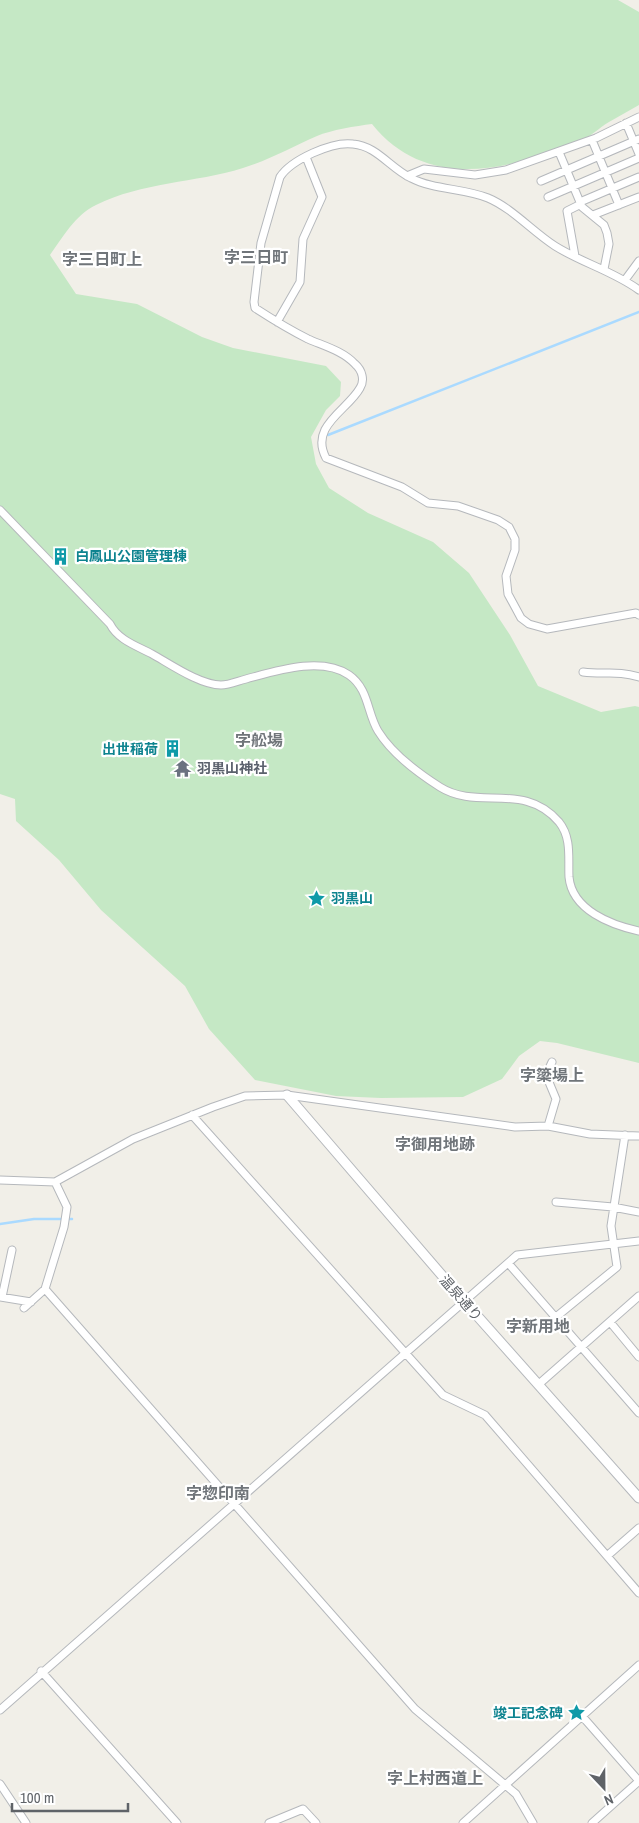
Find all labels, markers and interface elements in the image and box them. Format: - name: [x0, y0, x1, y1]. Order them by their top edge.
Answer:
- district label: 字三日町: [224, 246, 288, 268]
- district label: 字三日町上: [62, 248, 142, 270]
- building icon: 白鳳山公園管理棟: [51, 546, 71, 566]
- place label: 白鳳山公園管理棟: [75, 547, 187, 565]
- district label: 字舩場: [235, 729, 283, 751]
- building icon: 出世稲荷: [162, 739, 182, 759]
- place label: 出世稲荷: [102, 740, 158, 758]
- temple icon: 羽黒山神社: [173, 758, 193, 778]
- place label: 羽黒山神社: [197, 759, 267, 777]
- place icon: 羽黒山: [307, 888, 327, 908]
- place label: 羽黒山: [331, 889, 373, 907]
- district label: 字簗場上: [520, 1064, 584, 1086]
- district label: 字御用地跡: [395, 1133, 475, 1155]
- street label: 温泉通り: [436, 1271, 486, 1325]
- district label: 字新用地: [506, 1315, 570, 1337]
- district label: 字惣印南: [186, 1482, 250, 1504]
- place icon: 竣工記念碑: [567, 1703, 587, 1723]
- place label: 竣工記念碑: [493, 1704, 563, 1722]
- north arrow: [579, 1763, 629, 1813]
- district label: 字上村西道上: [387, 1767, 483, 1789]
- scale bar: [12, 1780, 129, 1812]
- text: 100 m: [20, 1787, 54, 1808]
- text: N: [602, 1790, 616, 1810]

